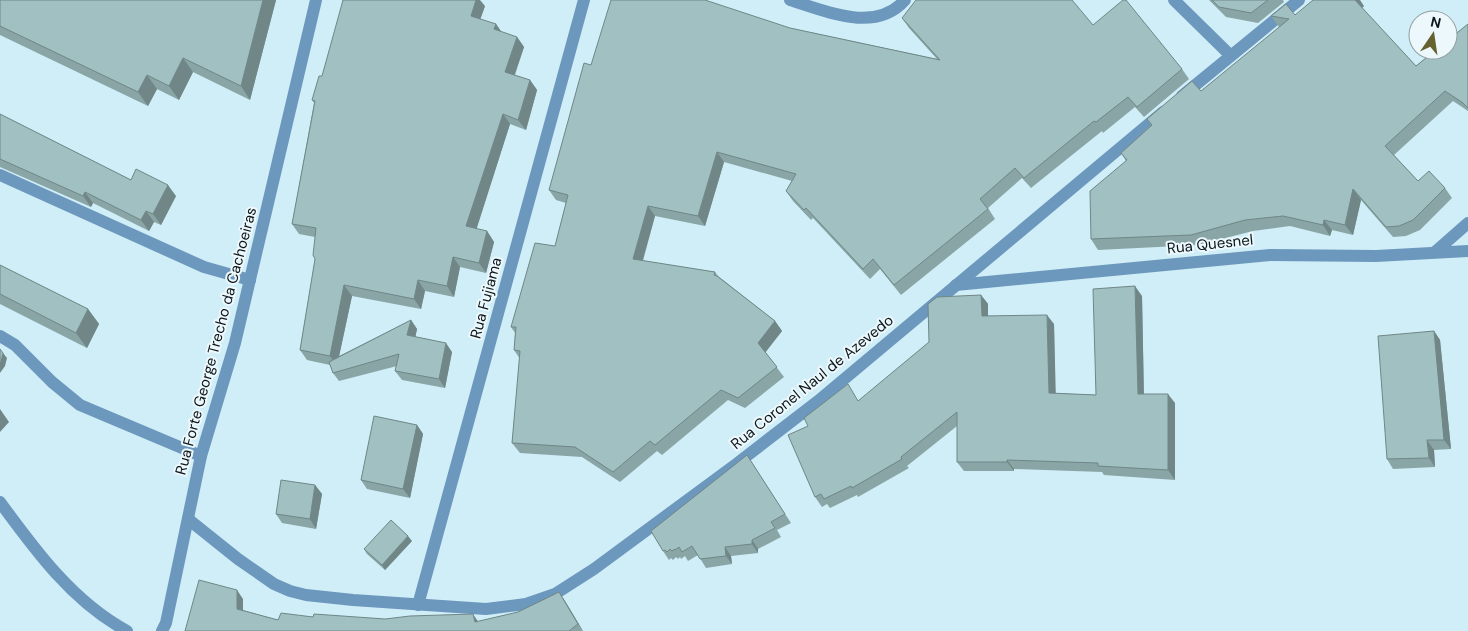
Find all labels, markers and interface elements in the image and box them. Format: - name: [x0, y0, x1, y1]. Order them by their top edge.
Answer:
- north arrow: [1408, 10, 1458, 60]
- text: N: [1429, 12, 1443, 32]
- street label: Rua Forte George Trecho da Cachoeiras: [171, 205, 261, 477]
- street label: Rua Quesnel: [1166, 230, 1254, 258]
- street label: Rua Fujiama: [466, 255, 506, 341]
- street label: Rua Coronel Naul de Azevedo: [727, 310, 898, 454]

